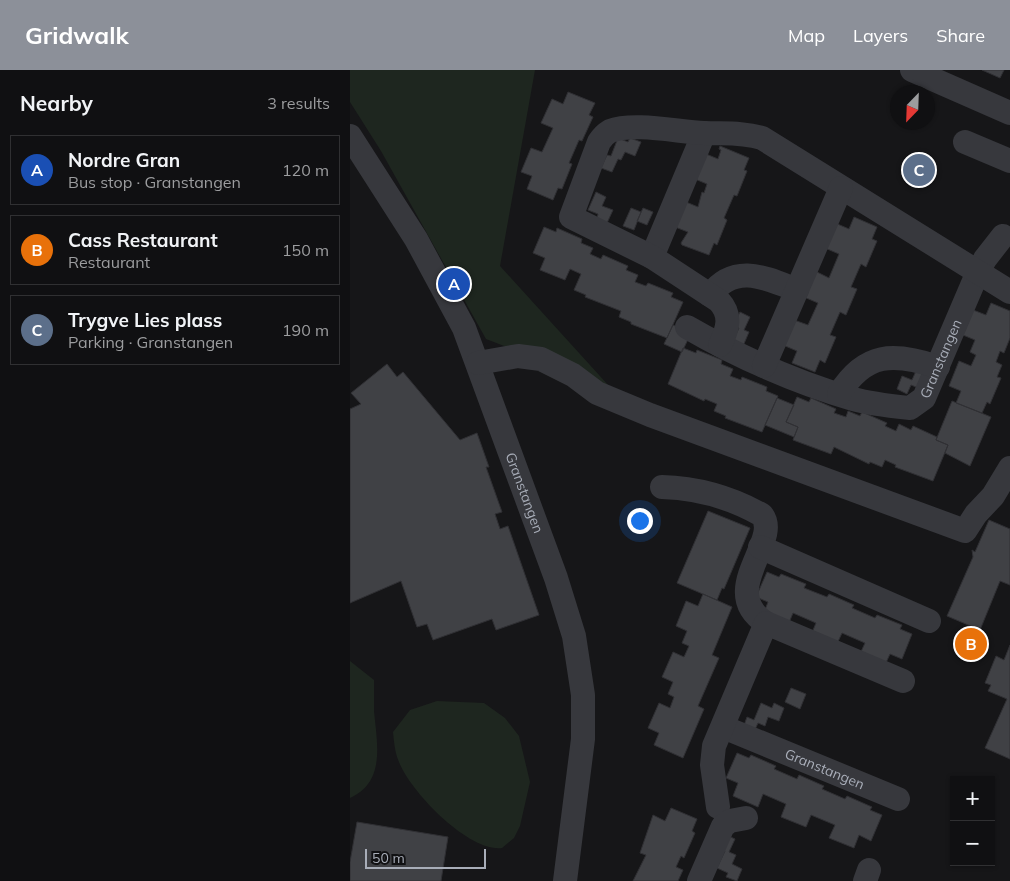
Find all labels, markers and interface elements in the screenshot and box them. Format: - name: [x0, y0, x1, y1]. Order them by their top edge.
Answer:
- text: Gridwalk: [25, 20, 129, 50]
- text: Map: [788, 24, 825, 47]
- text: Layers: [853, 24, 908, 47]
- text: Share: [936, 24, 985, 47]
- north arrow: [890, 85, 935, 130]
- text: Nearby: [20, 90, 93, 116]
- text: 3 results: [267, 93, 330, 113]
- text: Nordre Gran: [68, 148, 180, 172]
- pin: C: [903, 151, 935, 189]
- text: A: [31, 160, 43, 180]
- text: 120 m: [282, 160, 329, 180]
- text: Bus stop · Granstangen: [68, 172, 241, 192]
- text: Cass Restaurant: [68, 228, 218, 252]
- text: B: [31, 240, 43, 260]
- text: 150 m: [282, 240, 329, 260]
- text: Restaurant: [68, 252, 150, 272]
- pin: A: [438, 265, 470, 303]
- text: Trygve Lies plass: [68, 308, 222, 332]
- street label: Granstangen: [916, 316, 966, 401]
- text: C: [32, 320, 42, 340]
- text: 190 m: [282, 320, 329, 340]
- text: Parking · Granstangen: [68, 332, 233, 352]
- street label: Granstangen: [502, 450, 548, 536]
- your location: [627, 508, 653, 534]
- pin: B: [955, 625, 987, 663]
- street label: Granstangen: [782, 744, 867, 793]
- map controls: [950, 776, 995, 866]
- button: +: [950, 776, 995, 821]
- button: −: [950, 821, 995, 866]
- scale bar: [365, 846, 486, 869]
- text: 50 m: [372, 849, 405, 867]

